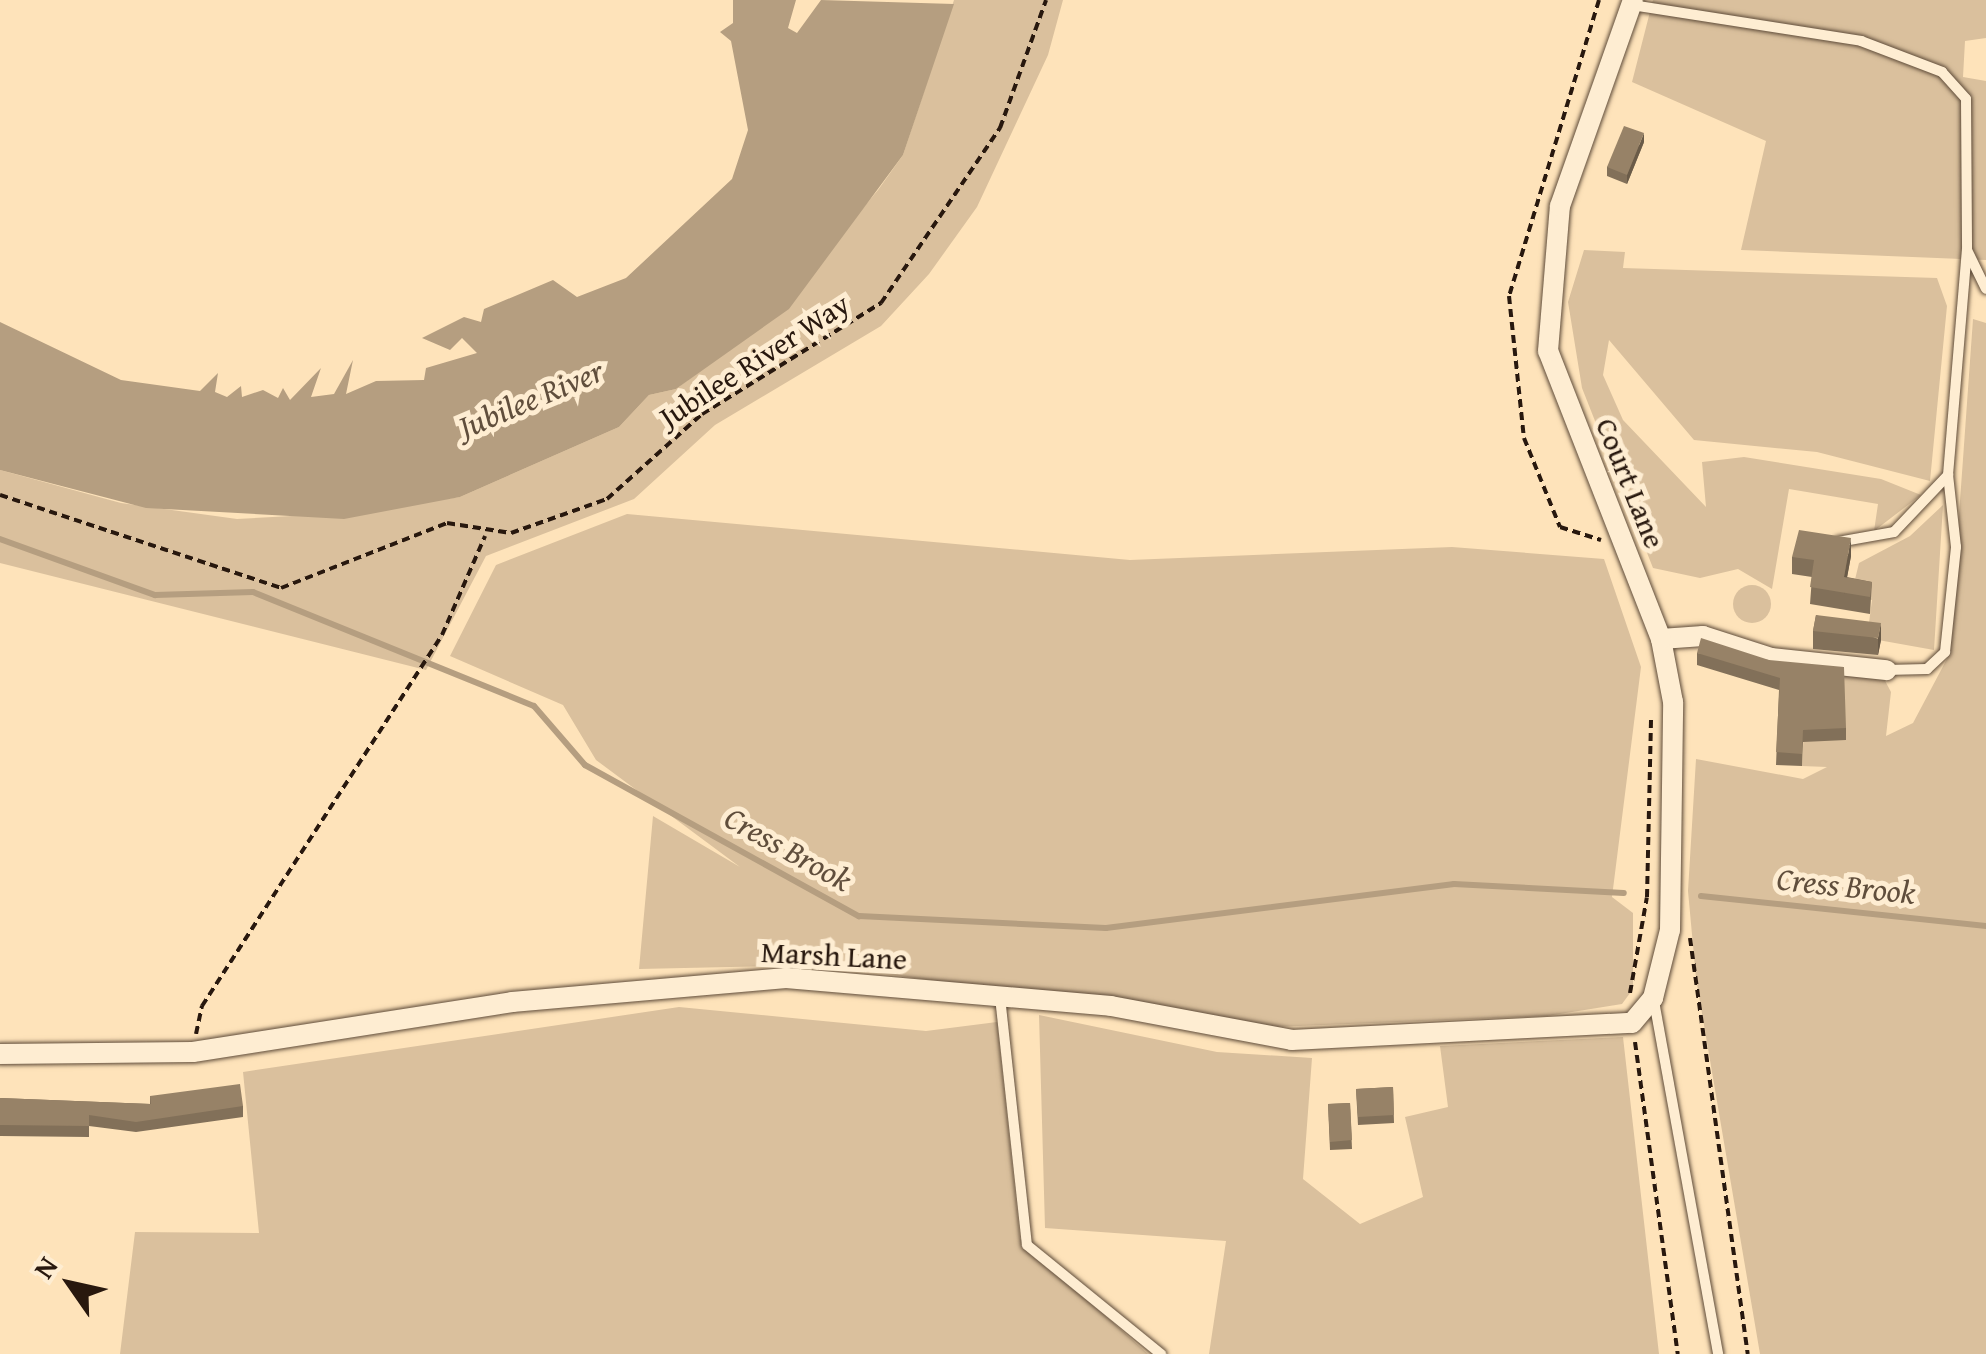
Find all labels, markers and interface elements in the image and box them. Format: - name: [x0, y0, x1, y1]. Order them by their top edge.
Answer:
- street label: Jubilee River Way: [652, 285, 856, 435]
- water label: Jubilee River: [453, 351, 609, 447]
- street label: Court Lane: [1589, 413, 1673, 553]
- water label: Cress Brook: [718, 798, 858, 900]
- water label: Cress Brook: [1775, 860, 1917, 912]
- street label: Marsh Lane: [760, 933, 908, 977]
- north arrow: [20, 1234, 120, 1334]
- text: N: [22, 1248, 67, 1286]

